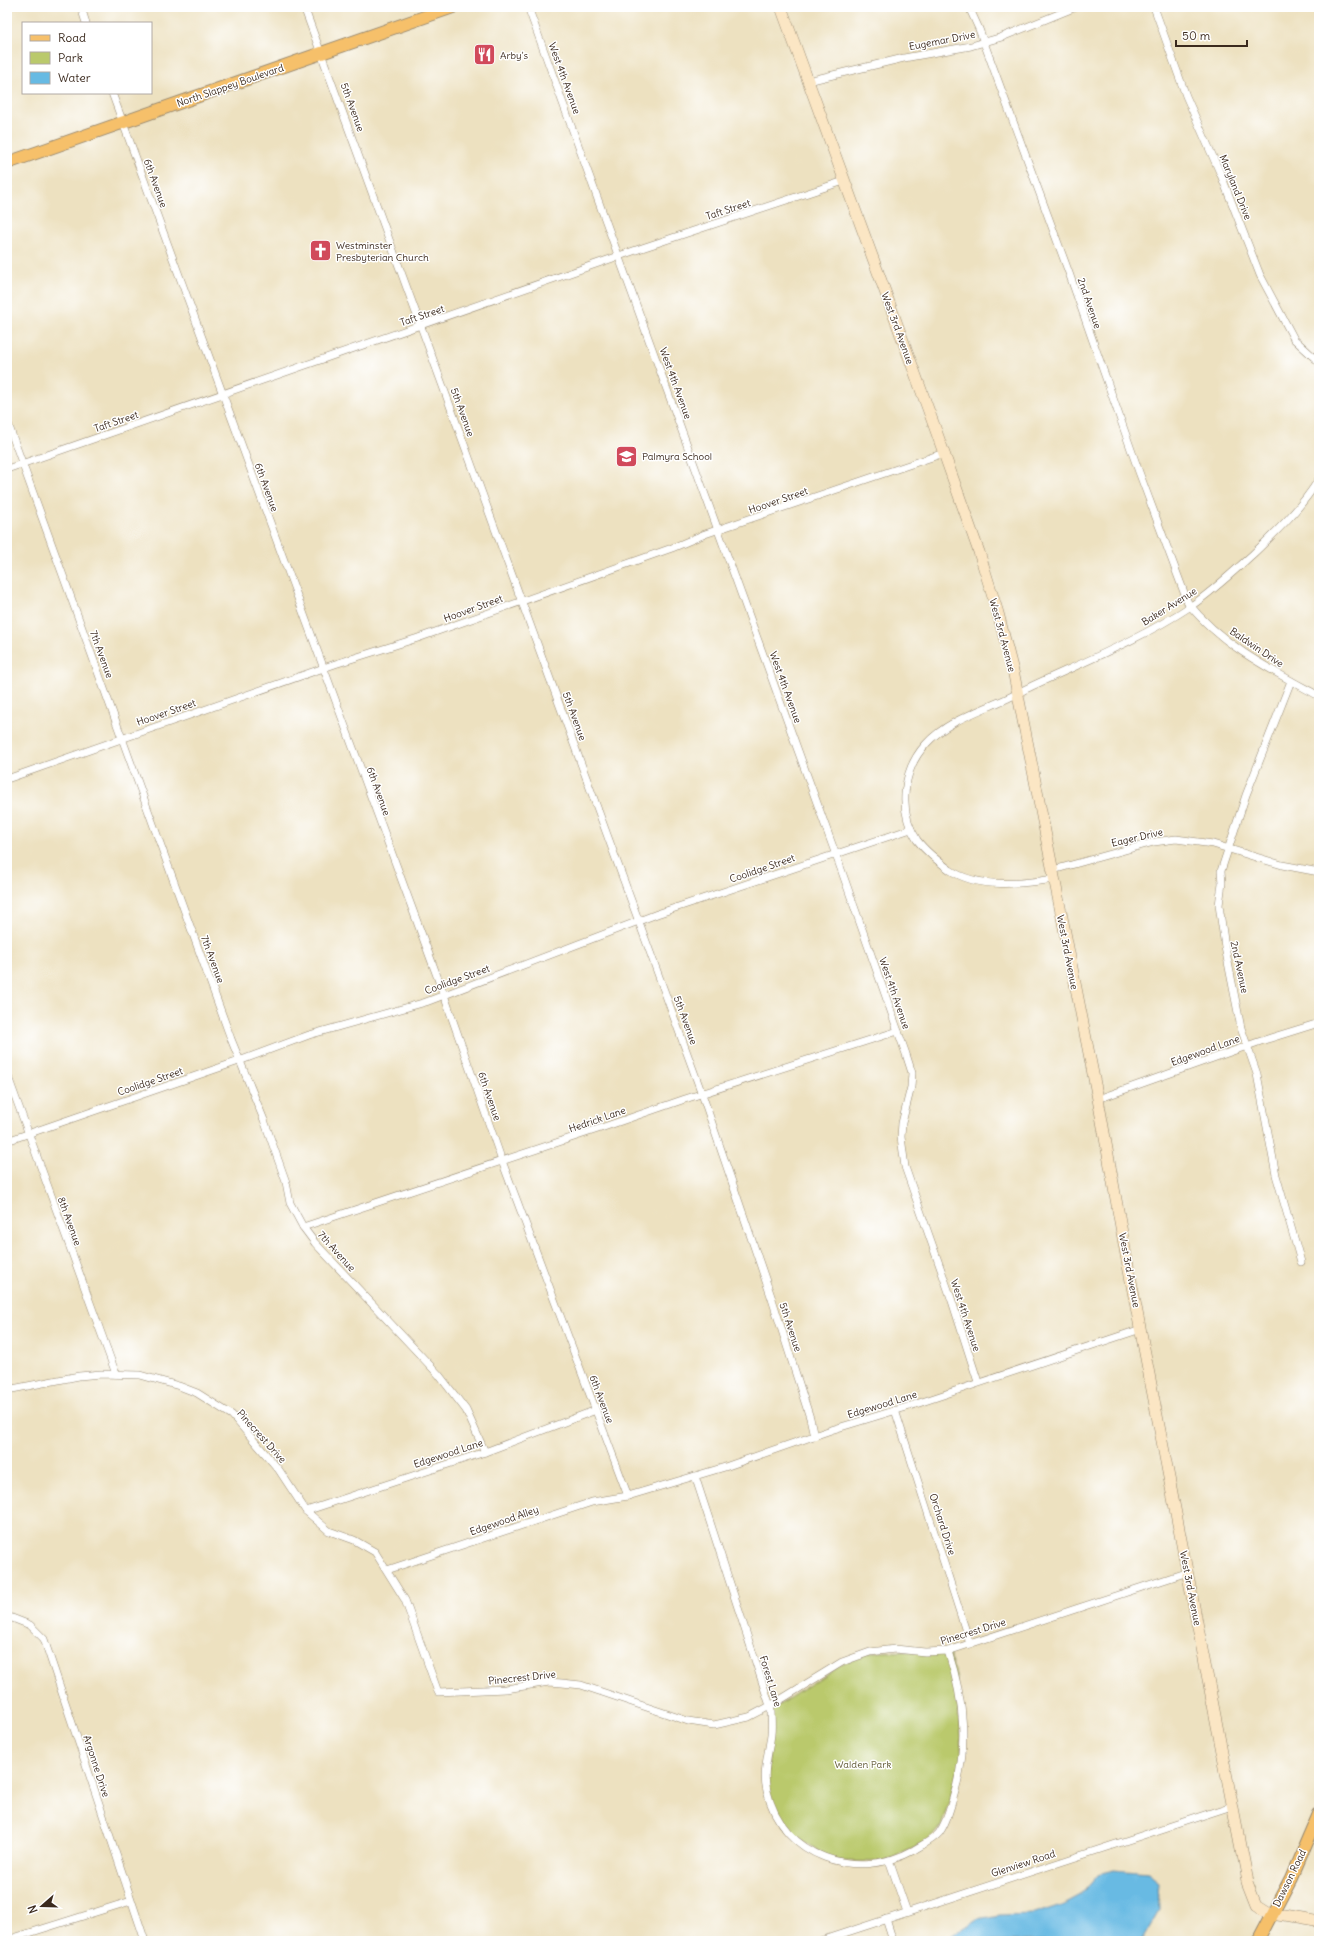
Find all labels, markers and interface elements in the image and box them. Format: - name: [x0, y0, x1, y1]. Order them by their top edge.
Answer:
- legend: [22, 22, 152, 94]
- scale bar: [1176, 22, 1247, 48]
- street label: Eugemar Drive: [908, 28, 976, 53]
- text: 50 m: [1182, 28, 1211, 43]
- text: Road: [58, 30, 86, 45]
- street label: West 4th Avenue: [546, 41, 584, 116]
- restaurant icon: Arby's: [471, 42, 497, 68]
- place label: Arby's: [500, 49, 529, 62]
- text: Park: [58, 50, 83, 65]
- street label: North Slappey Boulevard: [175, 61, 286, 110]
- text: Water: [58, 70, 91, 85]
- street label: 5th Avenue: [338, 81, 367, 133]
- street label: Maryland Drive: [1217, 153, 1255, 222]
- street label: 6th Avenue: [141, 157, 170, 209]
- street label: Taft Street: [704, 196, 753, 223]
- church icon: Westminster Presbyterian Church: [308, 238, 334, 264]
- place label: Westminster Presbyterian Church: [336, 239, 429, 264]
- street label: 2nd Avenue: [1075, 276, 1104, 330]
- street label: West 3rd Avenue: [878, 290, 917, 366]
- street label: Taft Street: [398, 302, 447, 329]
- street label: West 4th Avenue: [657, 346, 695, 421]
- street label: 5th Avenue: [448, 386, 477, 438]
- street label: Taft Street: [92, 408, 141, 435]
- school or university icon: Palmyra School: [614, 443, 640, 469]
- place label: Palmyra School: [642, 450, 712, 463]
- street label: 6th Avenue: [252, 461, 281, 513]
- street label: Hoover Street: [747, 484, 810, 517]
- street label: Baker Avenue: [1139, 584, 1199, 629]
- street label: Hoover Street: [442, 592, 505, 625]
- street label: West 3rd Avenue: [986, 597, 1019, 673]
- street label: Baldwin Drive: [1227, 625, 1286, 670]
- street label: 7th Avenue: [87, 628, 116, 680]
- street label: West 4th Avenue: [767, 650, 805, 725]
- street label: 5th Avenue: [560, 690, 589, 742]
- street label: Hoover Street: [135, 696, 198, 729]
- street label: 6th Avenue: [364, 765, 393, 817]
- street label: Eager Drive: [1110, 825, 1164, 850]
- street label: Coolidge Street: [728, 851, 797, 886]
- street label: West 3rd Avenue: [1054, 914, 1081, 991]
- street label: 7th Avenue: [198, 933, 227, 985]
- street label: 2nd Avenue: [1228, 940, 1251, 994]
- street label: West 4th Avenue: [876, 955, 913, 1031]
- street label: Coolidge Street: [423, 961, 492, 997]
- street label: 5th Avenue: [671, 994, 700, 1046]
- street label: Edgewood Lane: [1169, 1032, 1241, 1069]
- street label: Coolidge Street: [116, 1064, 185, 1099]
- street label: 6th Avenue: [475, 1070, 504, 1122]
- street label: Hedrick Lane: [567, 1104, 627, 1135]
- street label: 8th Avenue: [55, 1195, 84, 1247]
- street label: 7th Avenue: [315, 1228, 358, 1274]
- street label: West 3rd Avenue: [1116, 1232, 1143, 1309]
- street label: West 4th Avenue: [948, 1277, 983, 1353]
- street label: 5th Avenue: [776, 1301, 805, 1353]
- street label: 6th Avenue: [586, 1373, 617, 1425]
- street label: Edgewood Lane: [846, 1388, 919, 1421]
- street label: Pinecrest Drive: [234, 1407, 289, 1466]
- street label: Edgewood Lane: [412, 1436, 484, 1471]
- street label: Orchard Drive: [926, 1492, 959, 1557]
- street label: Edgewood Alley: [468, 1503, 540, 1538]
- street label: West 3rd Avenue: [1177, 1550, 1204, 1627]
- street label: Pinecrest Drive: [939, 1615, 1007, 1648]
- street label: Forest Lane: [757, 1654, 784, 1708]
- street label: Pinecrest Drive: [488, 1667, 556, 1687]
- street label: Argonne Drive: [80, 1733, 113, 1799]
- park label: Walden Park: [835, 1758, 891, 1771]
- street label: Glenview Road: [989, 1847, 1057, 1880]
- street label: Dawson Road: [1270, 1847, 1309, 1909]
- north arrow: [22, 1886, 62, 1926]
- text: N: [25, 1903, 40, 1915]

